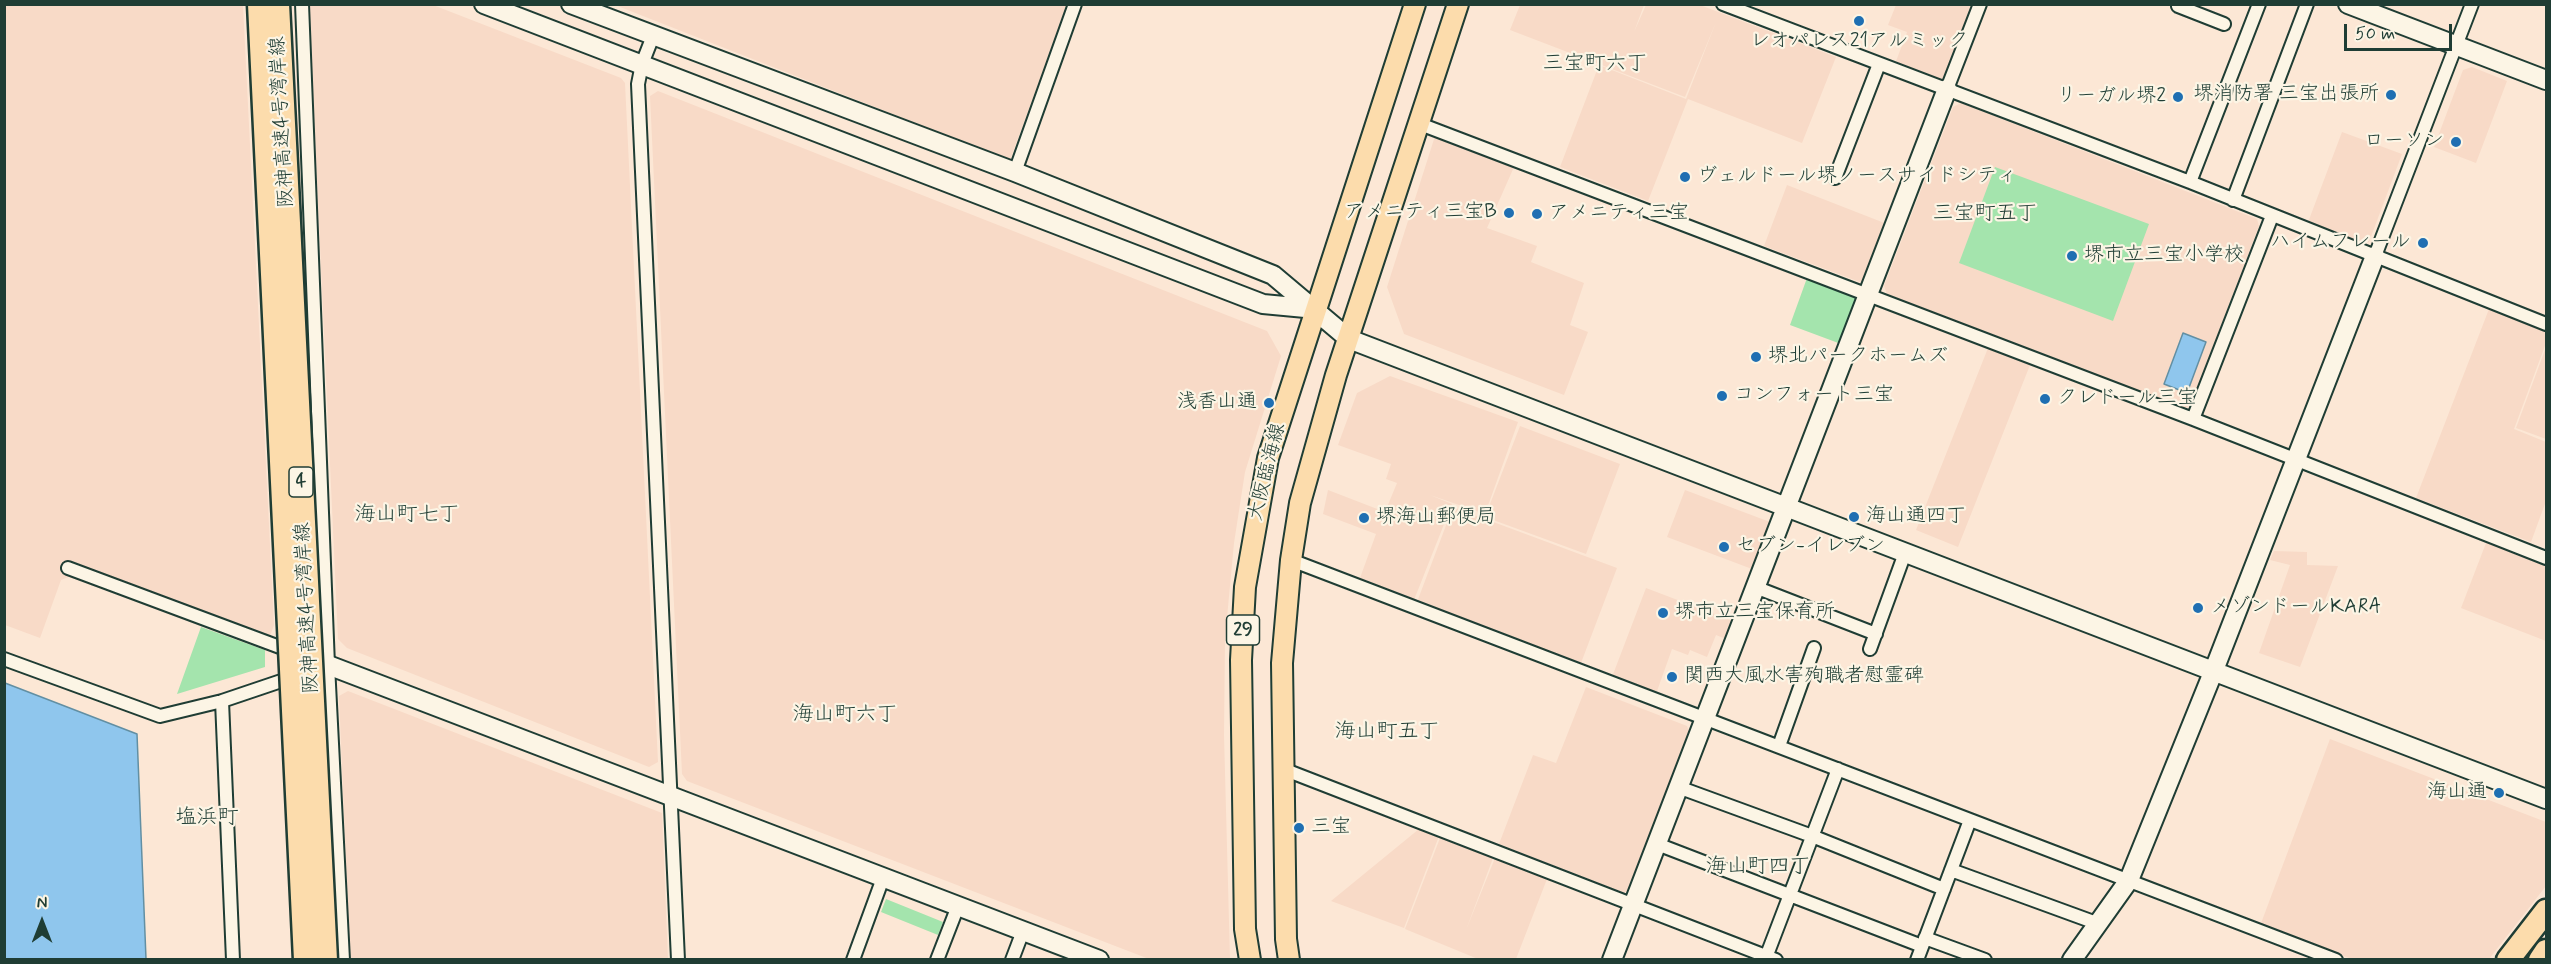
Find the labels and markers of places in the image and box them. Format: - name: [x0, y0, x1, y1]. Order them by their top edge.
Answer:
- marker: レオパレス21アルミック: [1852, 14, 1866, 28]
- place label: レオパレス21アルミック: [1750, 30, 1968, 54]
- place label: 堺消防署 三宝出張所: [2194, 83, 2379, 107]
- place label: リーガル堺2: [2056, 85, 2166, 109]
- marker: 堺消防署 三宝出張所: [2384, 88, 2398, 102]
- marker: リーガル堺2: [2171, 90, 2185, 104]
- place label: ローソン: [2364, 130, 2444, 154]
- marker: ローソン: [2449, 135, 2463, 149]
- place label: ヴェルドール堺ノースサイドシティ: [1697, 165, 2017, 189]
- marker: ヴェルドール堺ノースサイドシティ: [1678, 170, 1692, 184]
- place label: アメニティ三宝B: [1344, 201, 1497, 225]
- place label: アメニティ三宝: [1549, 202, 1689, 226]
- marker: アメニティ三宝B: [1502, 206, 1516, 220]
- marker: アメニティ三宝: [1530, 207, 1544, 221]
- place label: ハイムフレール: [2270, 231, 2411, 255]
- marker: ハイムフレール: [2416, 236, 2430, 250]
- place label: 堺市立三宝小学校: [2084, 244, 2244, 268]
- marker: 堺市立三宝小学校: [2065, 249, 2079, 263]
- place label: 堺北パークホームズ: [1768, 345, 1948, 369]
- marker: 堺北パークホームズ: [1749, 350, 1763, 364]
- place label: コンフォート三宝: [1734, 384, 1894, 408]
- place label: クレドール三宝: [2057, 387, 2197, 411]
- marker: コンフォート三宝: [1715, 389, 1729, 403]
- place label: 浅香山通: [1177, 391, 1257, 415]
- marker: クレドール三宝: [2038, 392, 2052, 406]
- marker: 浅香山通: [1262, 396, 1276, 410]
- place label: 海山通四丁: [1866, 505, 1966, 529]
- place label: 堺海山郵便局: [1376, 506, 1496, 530]
- marker: 海山通四丁: [1847, 510, 1861, 524]
- marker: 堺海山郵便局: [1357, 511, 1371, 525]
- place label: セブン-イレブン: [1736, 535, 1885, 559]
- marker: セブン-イレブン: [1717, 540, 1731, 554]
- place label: メゾンドールKARA: [2210, 596, 2381, 620]
- place label: 堺市立三宝保育所: [1675, 601, 1835, 625]
- marker: メゾンドールKARA: [2191, 601, 2205, 615]
- marker: 堺市立三宝保育所: [1656, 606, 1670, 620]
- place label: 関西大風水害殉職者慰霊碑: [1684, 665, 1924, 689]
- marker: 関西大風水害殉職者慰霊碑: [1665, 670, 1679, 684]
- place label: 海山通: [2427, 781, 2487, 805]
- marker: 海山通: [2492, 786, 2506, 800]
- place label: 三宝: [1311, 816, 1351, 840]
- marker: 三宝: [1292, 821, 1306, 835]

